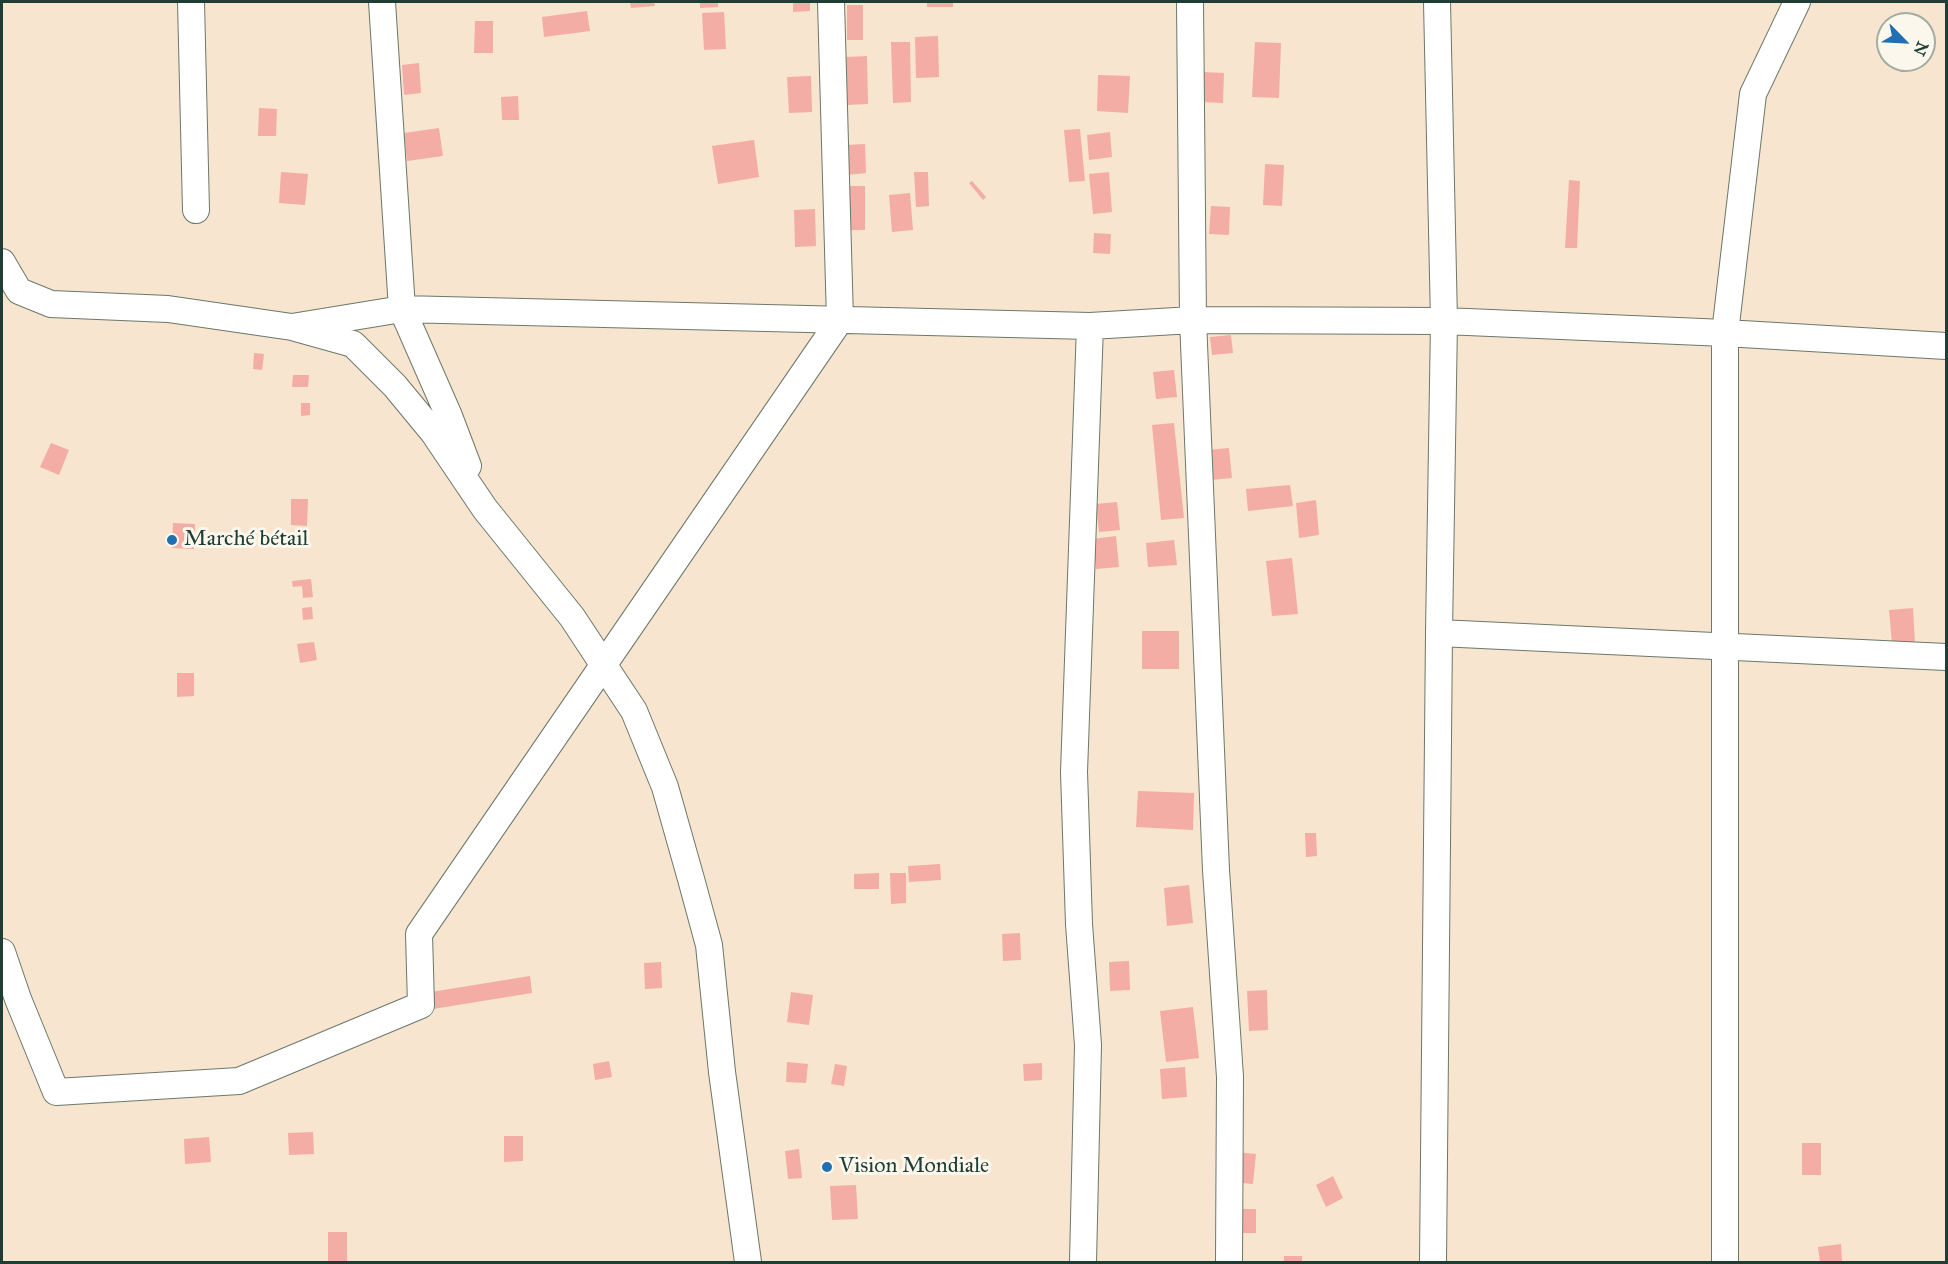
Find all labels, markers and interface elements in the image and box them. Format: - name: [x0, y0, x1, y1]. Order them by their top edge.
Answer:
- north arrow: [1876, 12, 1936, 72]
- text: N: [1910, 39, 1933, 59]
- place label: Marché bétail: [184, 527, 308, 553]
- marker: Marché bétail: [165, 533, 179, 547]
- place label: Vision Mondiale: [839, 1154, 989, 1180]
- marker: Vision Mondiale: [820, 1160, 834, 1174]

